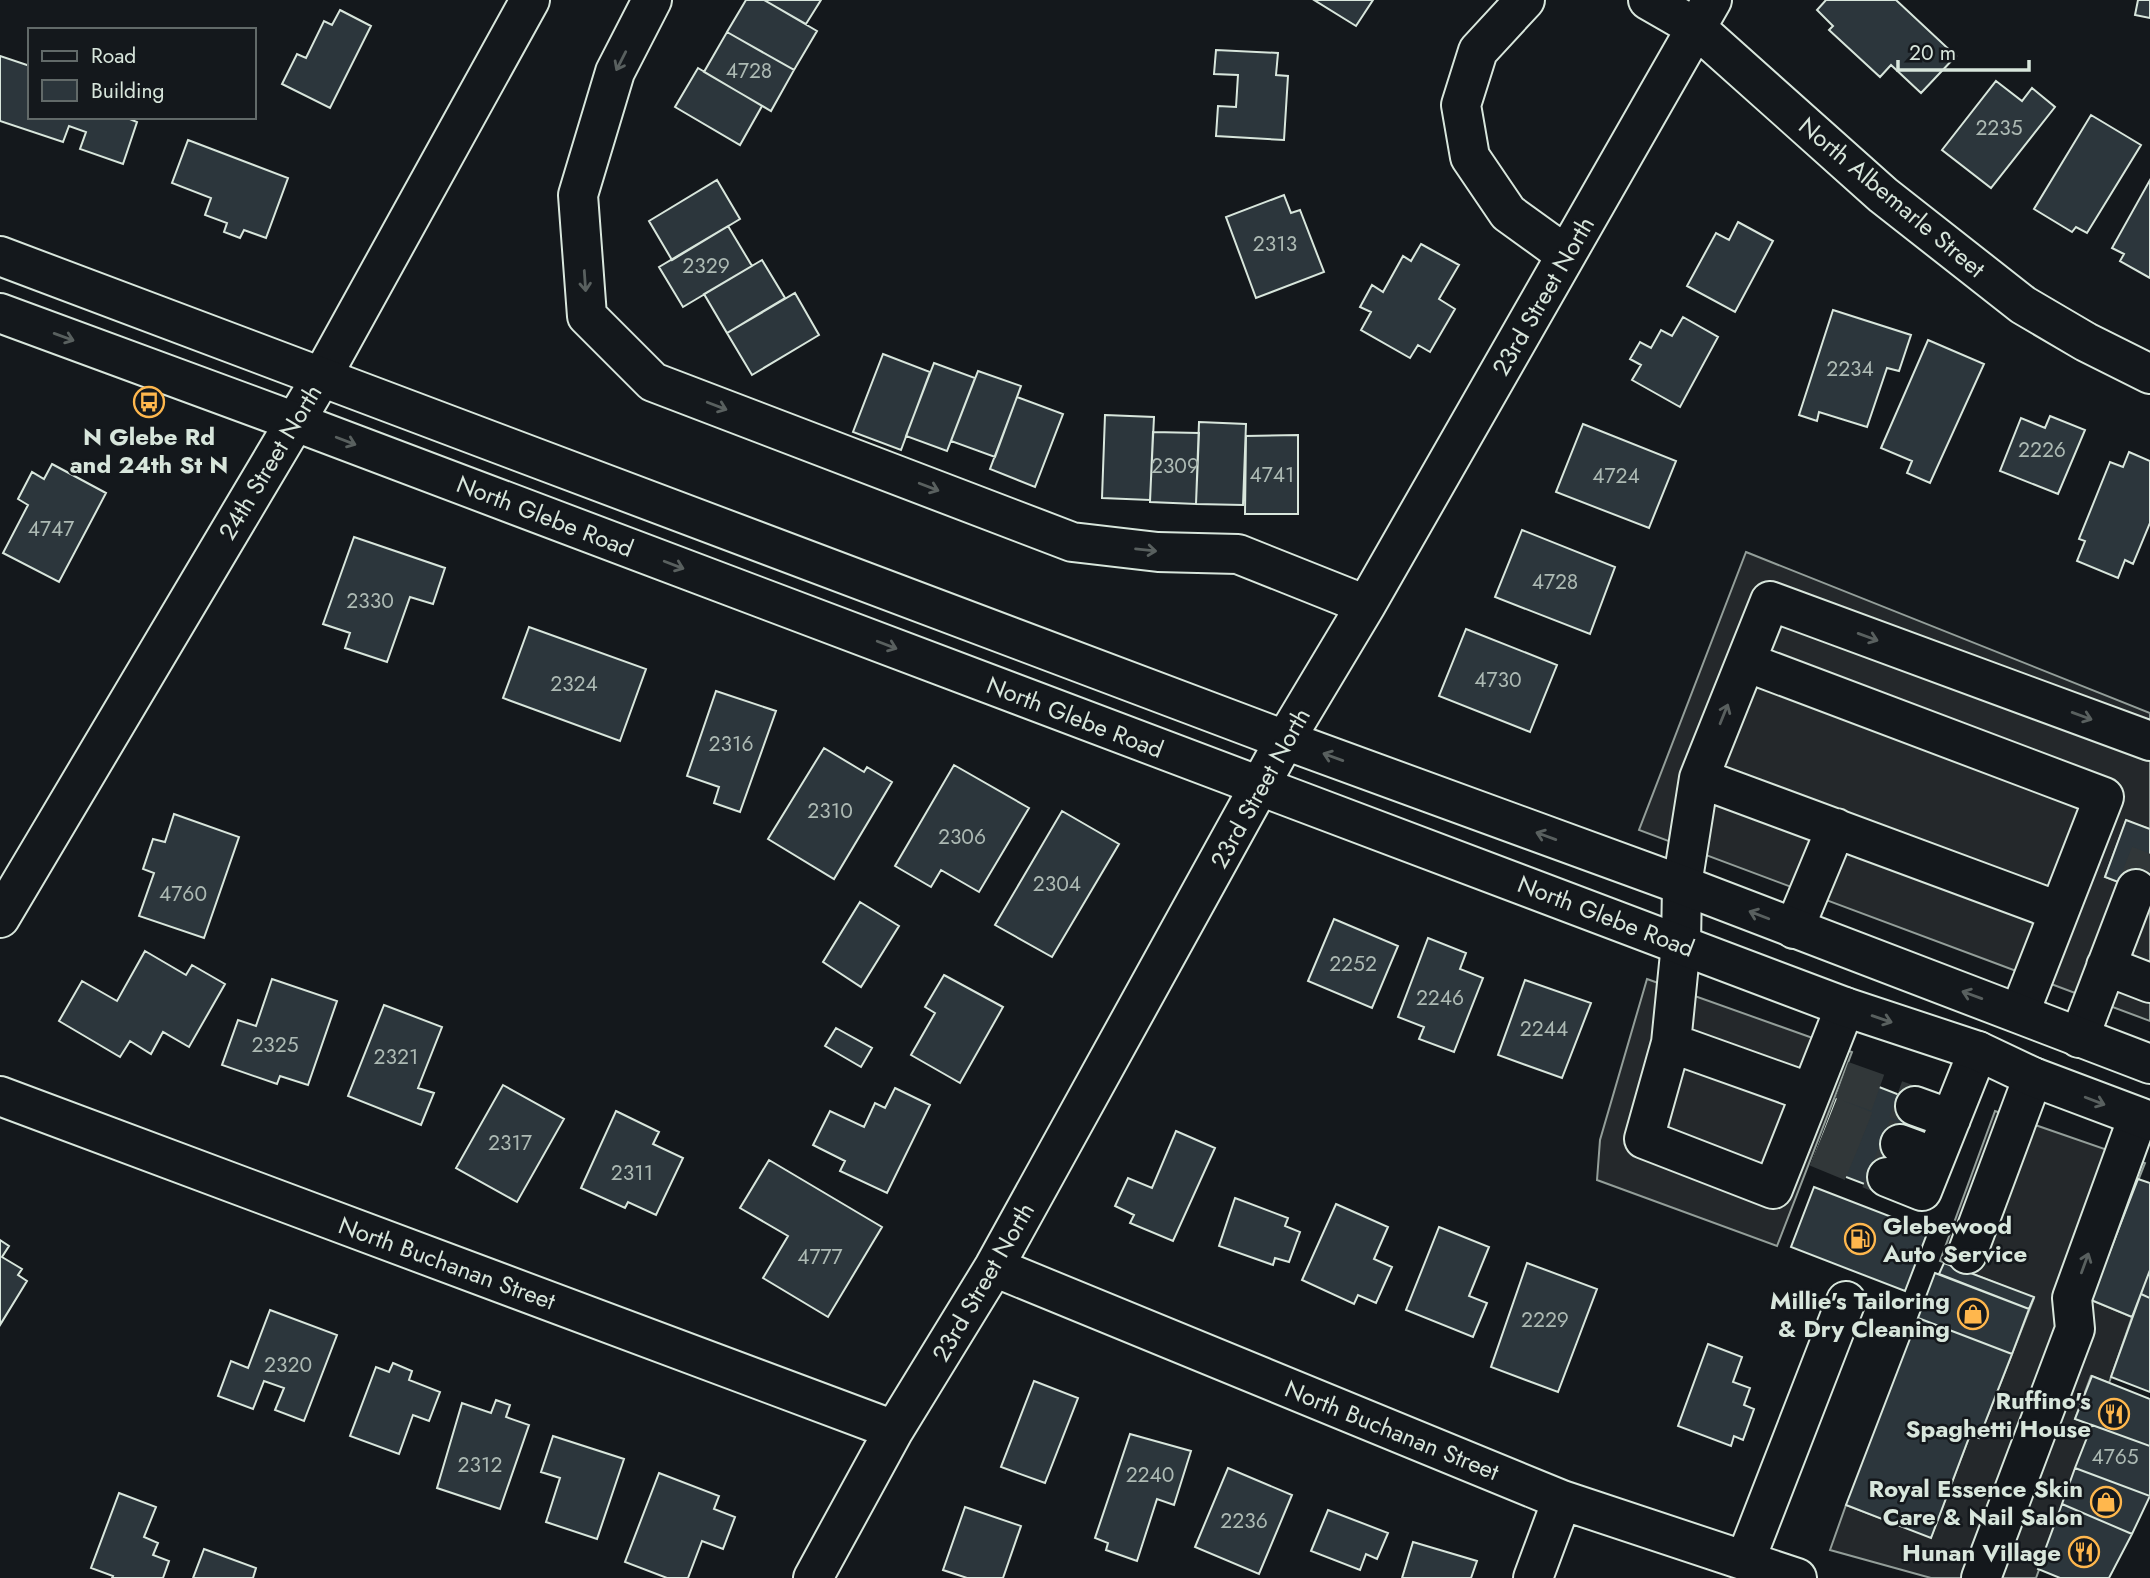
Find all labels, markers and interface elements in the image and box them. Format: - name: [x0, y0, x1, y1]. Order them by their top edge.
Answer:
- legend: [28, 28, 256, 119]
- scale bar: [1898, 28, 2029, 72]
- text: 20 m: [1909, 38, 1956, 68]
- text: Road: [91, 41, 136, 71]
- one-way arrow: [614, 50, 627, 71]
- house number: 4728: [726, 56, 772, 86]
- text: Building: [91, 76, 164, 106]
- street label: North Albemarle Street: [1791, 108, 1993, 286]
- house number: 2235: [1975, 113, 2023, 143]
- street label: 23rd Street North: [1483, 210, 1603, 382]
- house number: 2313: [1253, 229, 1297, 259]
- house number: 2329: [682, 251, 730, 281]
- one-way arrow: [578, 270, 591, 293]
- one-way arrow: [53, 331, 75, 344]
- house number: 2234: [1826, 354, 1874, 384]
- street label: 24th Street North: [210, 378, 330, 546]
- bus stop icon: N Glebe Rd and 24th St N: [132, 385, 166, 419]
- one-way arrow: [705, 401, 727, 414]
- place label: N Glebe Rd and 24th St N: [70, 419, 228, 482]
- house number: 2226: [2018, 435, 2066, 465]
- one-way arrow: [335, 436, 357, 448]
- house number: 2309: [1151, 451, 1199, 481]
- house number: 4741: [1250, 460, 1294, 490]
- house number: 4724: [1592, 461, 1640, 491]
- street label: North Glebe Road: [451, 466, 639, 566]
- one-way arrow: [918, 482, 940, 495]
- house number: 4747: [28, 514, 74, 544]
- one-way arrow: [1134, 544, 1157, 557]
- one-way arrow: [662, 559, 684, 572]
- house number: 4728: [1532, 567, 1578, 597]
- house number: 2330: [346, 586, 394, 616]
- one-way arrow: [1857, 632, 1879, 644]
- one-way arrow: [875, 640, 897, 653]
- house number: 4730: [1474, 665, 1522, 695]
- street label: North Glebe Road: [981, 667, 1169, 767]
- house number: 2324: [550, 669, 598, 699]
- street label: 23rd Street North: [1201, 701, 1319, 875]
- one-way arrow: [1719, 704, 1732, 726]
- one-way arrow: [2070, 711, 2092, 723]
- house number: 2316: [709, 729, 753, 759]
- one-way arrow: [1322, 750, 1344, 763]
- house number: 2310: [807, 796, 853, 826]
- house number: 2306: [938, 822, 986, 852]
- one-way arrow: [1536, 828, 1558, 841]
- street label: North Glebe Road: [1512, 866, 1700, 966]
- house number: 2304: [1033, 869, 1081, 899]
- house number: 4760: [159, 879, 207, 909]
- one-way arrow: [1749, 908, 1771, 921]
- house number: 2252: [1329, 949, 1377, 979]
- house number: 2246: [1416, 983, 1464, 1013]
- one-way arrow: [1962, 987, 1984, 1000]
- house number: 2244: [1520, 1014, 1568, 1044]
- one-way arrow: [1871, 1014, 1893, 1026]
- house number: 2325: [251, 1030, 299, 1060]
- house number: 2321: [374, 1042, 418, 1072]
- one-way arrow: [2083, 1095, 2105, 1108]
- house number: 2317: [488, 1128, 532, 1158]
- house number: 2311: [611, 1158, 653, 1188]
- street label: 23rd Street North: [923, 1196, 1043, 1368]
- street label: North Buchanan Street: [334, 1208, 560, 1319]
- place label: Glebewood Auto Service: [1882, 1208, 2027, 1271]
- fuel station icon: Glebewood Auto Service: [1843, 1222, 1877, 1256]
- house number: 4777: [797, 1242, 843, 1272]
- one-way arrow: [2080, 1253, 2092, 1275]
- place label: Millie's Tailoring & Dry Cleaning: [1770, 1283, 1950, 1346]
- shop icon: Millie's Tailoring & Dry Cleaning: [1956, 1297, 1990, 1331]
- house number: 2229: [1521, 1305, 1569, 1335]
- house number: 2320: [264, 1350, 312, 1380]
- street label: North Buchanan Street: [1280, 1371, 1505, 1489]
- place label: Ruffino's Spaghetti House: [1906, 1383, 2091, 1446]
- restaurant icon: Ruffino's Spaghetti House: [2097, 1397, 2131, 1431]
- house number: 4765: [2091, 1442, 2139, 1472]
- house number: 2312: [458, 1450, 502, 1480]
- house number: 2240: [1126, 1460, 1174, 1490]
- place label: Royal Essence Skin Care & Nail Salon: [1869, 1471, 2083, 1534]
- shop icon: Royal Essence Skin Care & Nail Salon: [2089, 1485, 2123, 1519]
- house number: 2236: [1220, 1506, 1268, 1536]
- place label: Hunan Village: [1902, 1535, 2061, 1570]
- restaurant icon: Hunan Village: [2067, 1535, 2101, 1569]

